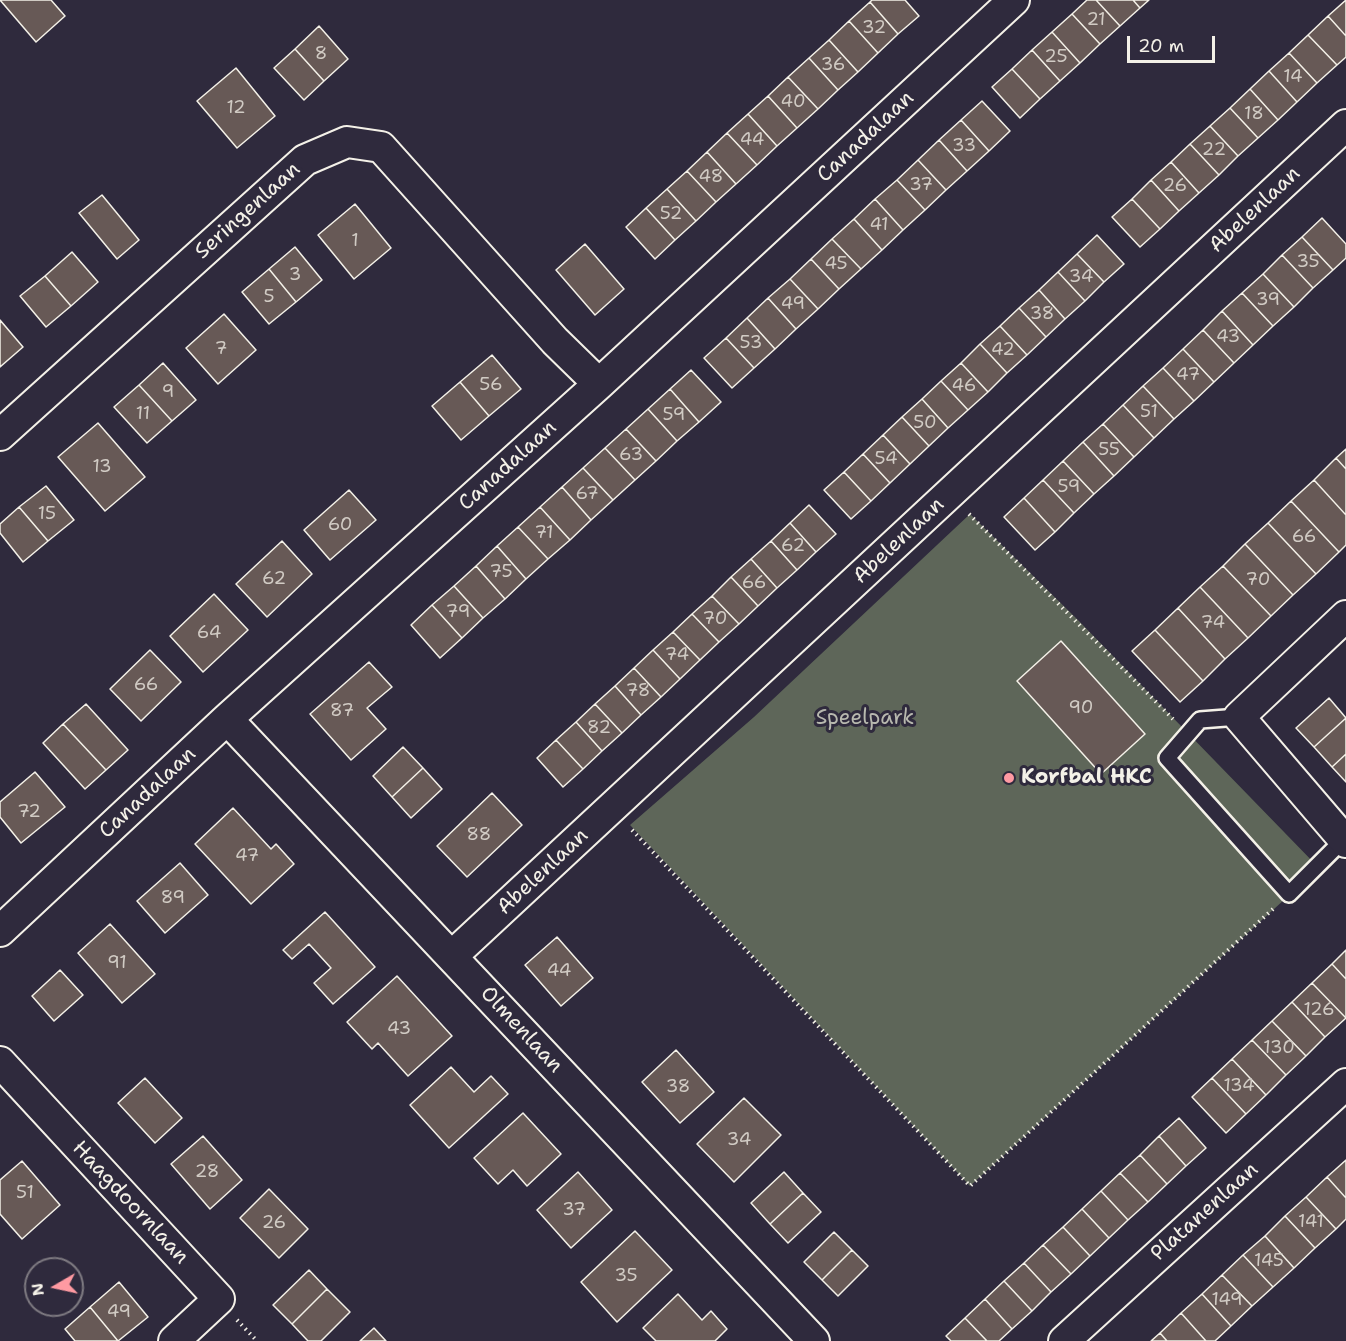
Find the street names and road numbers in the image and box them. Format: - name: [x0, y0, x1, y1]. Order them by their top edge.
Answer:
- street label: Canadalaan: [813, 86, 919, 188]
- street label: Seringenlaan: [190, 157, 306, 265]
- street label: Abelenlaan: [1204, 162, 1306, 258]
- street label: Canadalaan: [454, 416, 562, 516]
- street label: Abelenlaan: [848, 493, 950, 589]
- street label: Canadalaan: [95, 742, 201, 844]
- street label: Abelenlaan: [492, 824, 594, 920]
- street label: Olmenlaan: [474, 981, 568, 1079]
- street label: Haagdoornlaan: [67, 1136, 193, 1270]
- street label: Platanenlaan: [1146, 1157, 1264, 1267]

